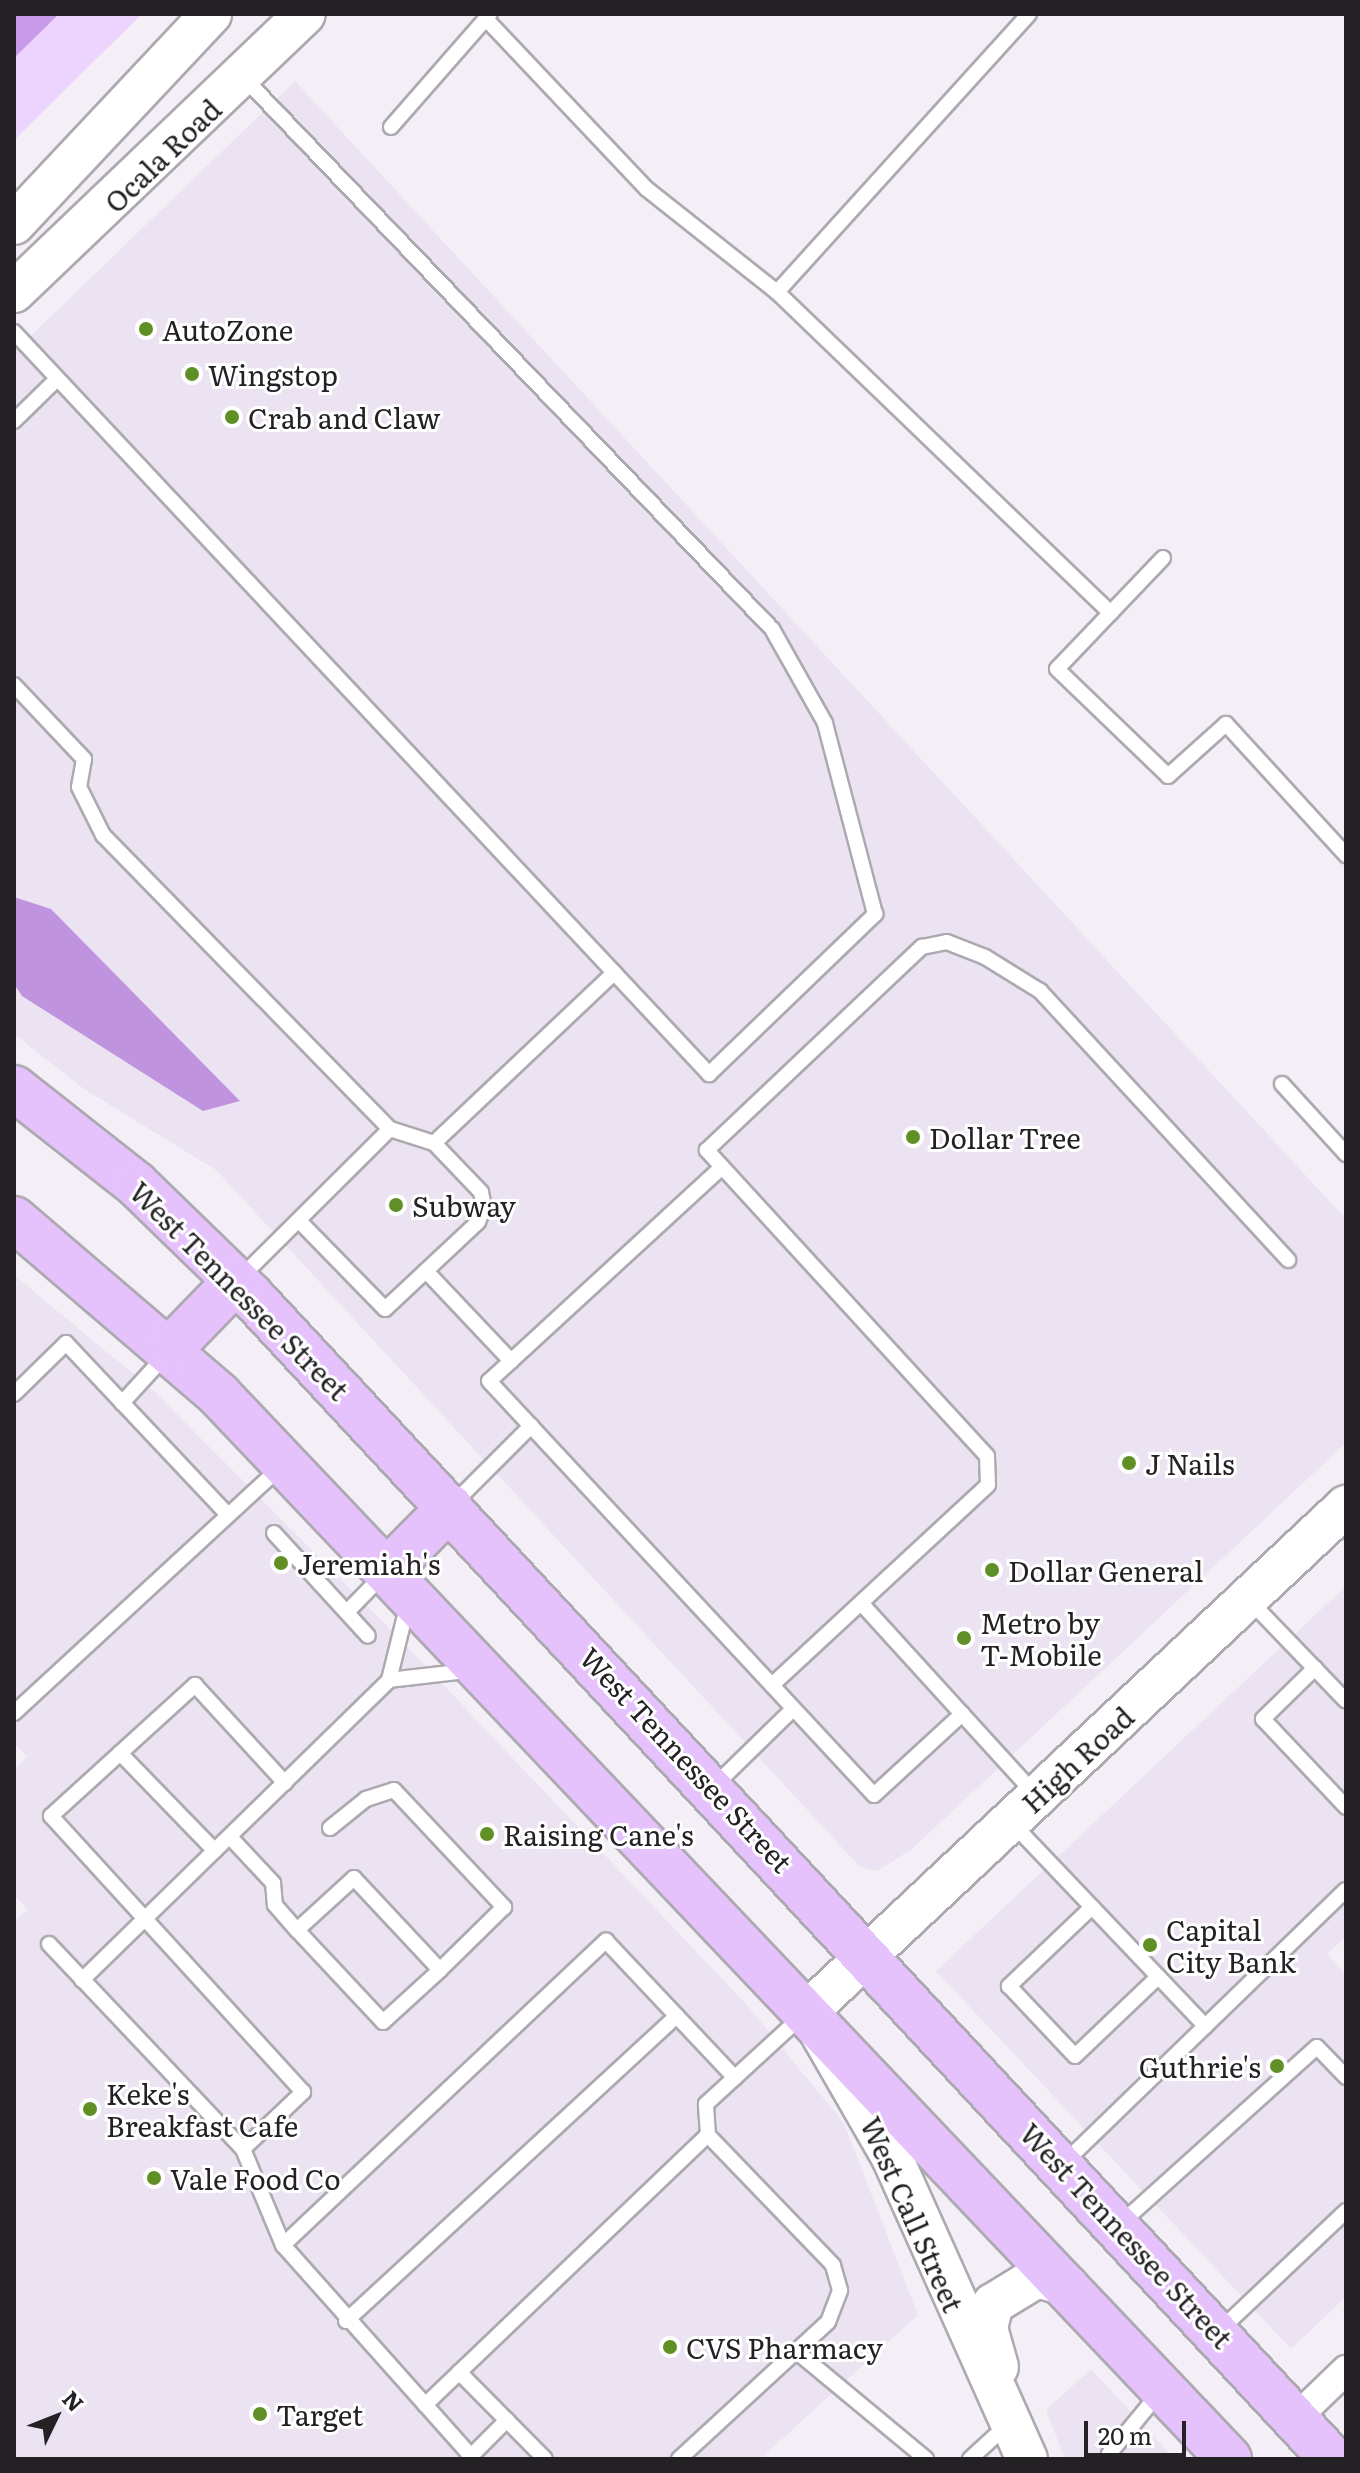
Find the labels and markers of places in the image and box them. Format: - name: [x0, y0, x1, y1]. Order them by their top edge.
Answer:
- place label: AutoZone: [162, 312, 293, 346]
- marker: AutoZone: [137, 320, 155, 338]
- place label: Wingstop: [208, 357, 338, 391]
- marker: Wingstop: [183, 365, 201, 383]
- place label: Crab and Claw: [248, 400, 440, 434]
- marker: Crab and Claw: [223, 408, 241, 426]
- place label: Dollar Tree: [929, 1120, 1081, 1154]
- marker: Dollar Tree: [904, 1128, 922, 1146]
- place label: Subway: [412, 1188, 516, 1222]
- marker: Subway: [387, 1196, 405, 1214]
- place label: J Nails: [1145, 1446, 1235, 1480]
- marker: J Nails: [1120, 1454, 1138, 1472]
- place label: Jeremiah's: [297, 1546, 440, 1580]
- place label: Dollar General: [1008, 1553, 1203, 1587]
- marker: Jeremiah's: [272, 1554, 290, 1572]
- marker: Dollar General: [983, 1561, 1001, 1579]
- place label: Metro by T-Mobile: [980, 1605, 1102, 1671]
- marker: Metro by T-Mobile: [955, 1629, 973, 1647]
- place label: Raising Cane's: [503, 1817, 694, 1851]
- marker: Raising Cane's: [478, 1825, 496, 1843]
- place label: Capital City Bank: [1166, 1912, 1296, 1978]
- marker: Capital City Bank: [1141, 1936, 1159, 1954]
- place label: Guthrie's: [1139, 2049, 1261, 2083]
- marker: Guthrie's: [1268, 2057, 1286, 2075]
- place label: Keke's Breakfast Cafe: [106, 2076, 298, 2142]
- marker: Keke's Breakfast Cafe: [81, 2100, 99, 2118]
- place label: Vale Food Co: [170, 2161, 341, 2195]
- marker: Vale Food Co: [145, 2169, 163, 2187]
- place label: CVS Pharmacy: [686, 2330, 883, 2364]
- marker: CVS Pharmacy: [661, 2338, 679, 2356]
- place label: Target: [276, 2397, 363, 2431]
- marker: Target: [251, 2405, 269, 2423]

